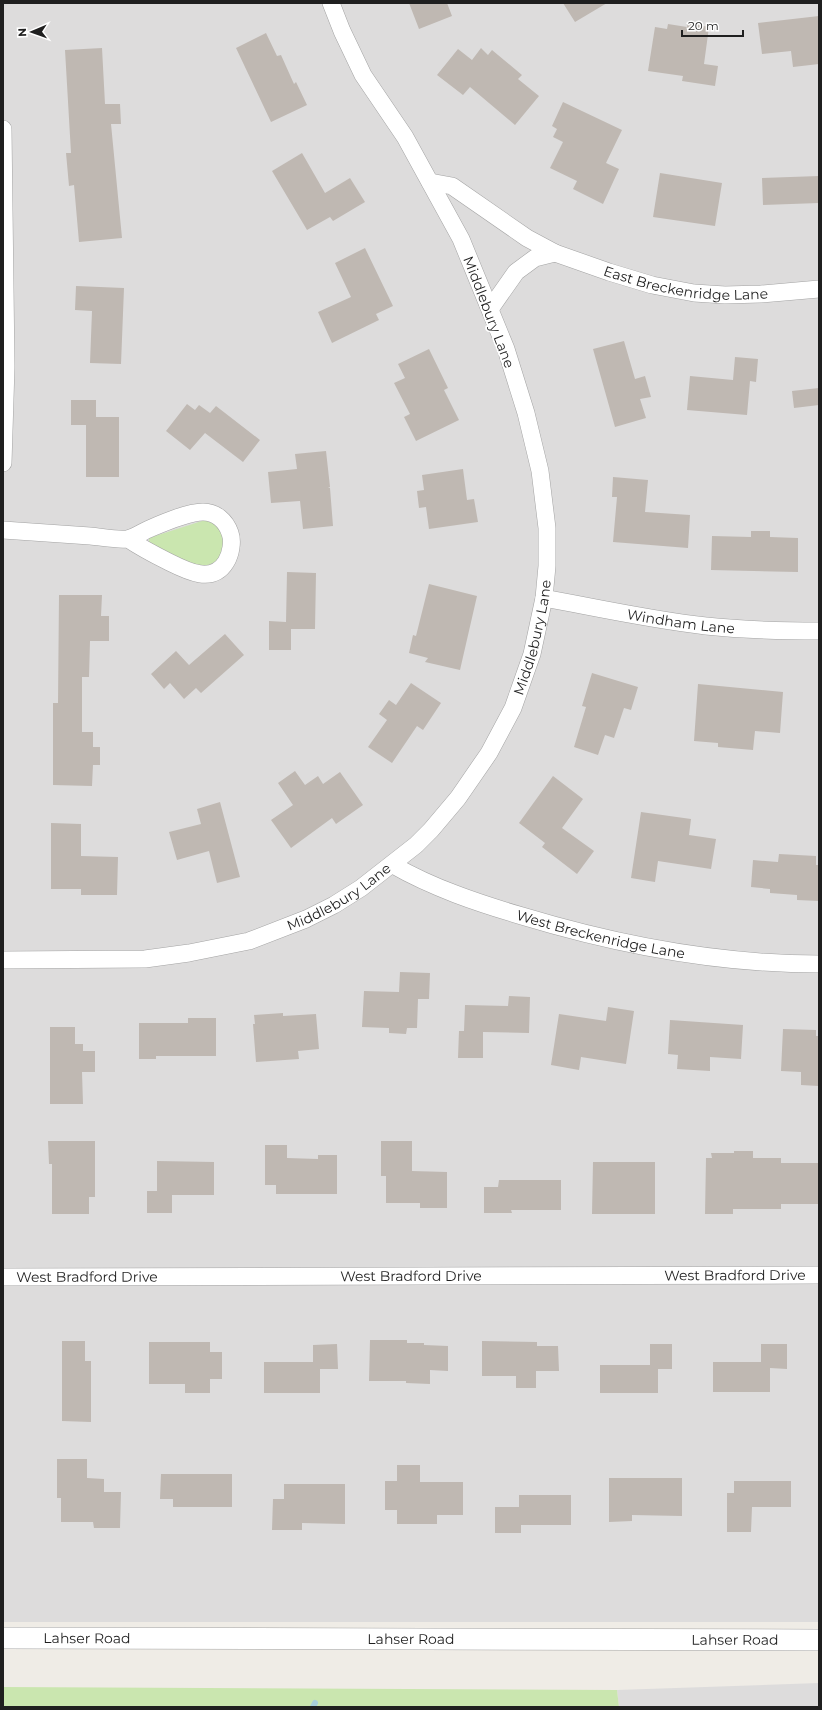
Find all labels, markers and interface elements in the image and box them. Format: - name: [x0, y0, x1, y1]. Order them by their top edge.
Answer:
- north arrow: [12, 12, 52, 52]
- scale bar: [682, 12, 743, 38]
- text: 20 m: [688, 18, 719, 33]
- text: N: [15, 28, 29, 37]
- street label: Middlebury Lane: [459, 253, 519, 371]
- street label: East Breckenridge Lane: [601, 262, 769, 304]
- street label: Middlebury Lane: [509, 579, 555, 698]
- street label: Windham Lane: [626, 605, 736, 637]
- street label: Middlebury Lane: [284, 859, 394, 935]
- street label: West Breckenridge Lane: [514, 906, 686, 962]
- street label: West Bradford Drive: [664, 1266, 806, 1284]
- street label: West Bradford Drive: [340, 1267, 482, 1285]
- street label: West Bradford Drive: [16, 1268, 158, 1286]
- street label: Lahser Road: [43, 1629, 131, 1647]
- street label: Lahser Road: [367, 1630, 455, 1648]
- street label: Lahser Road: [691, 1631, 779, 1649]

